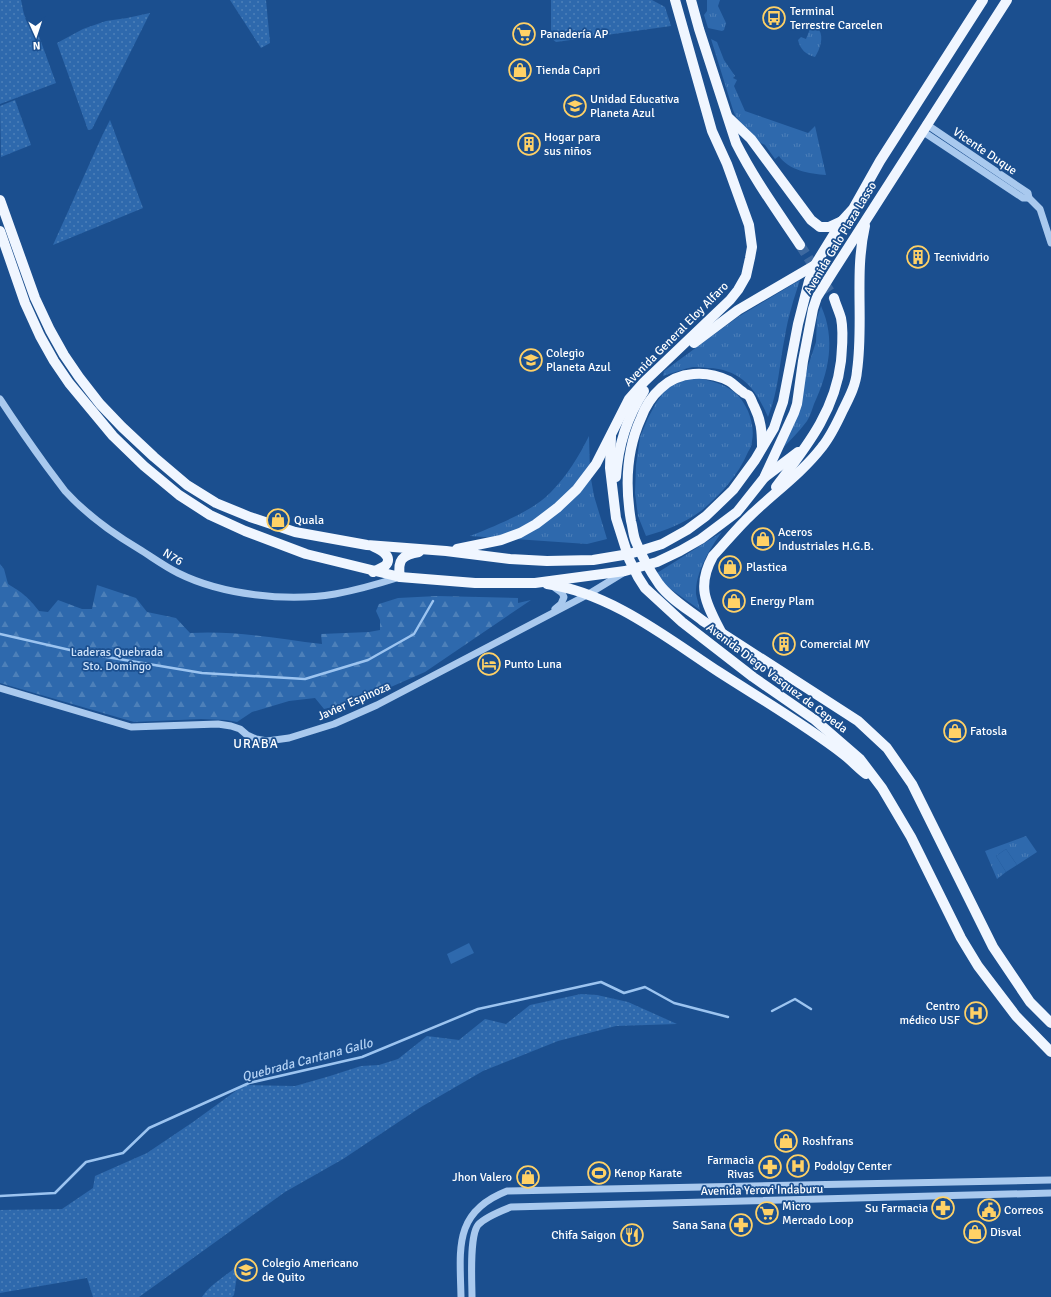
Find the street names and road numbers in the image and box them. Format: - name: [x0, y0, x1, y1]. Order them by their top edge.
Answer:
- street label: Vicente Duque: [950, 124, 1020, 178]
- street label: Avenida Galo Plaza Lasso: [801, 179, 880, 297]
- street label: Avenida General Eloy Alfaro: [621, 279, 732, 390]
- street label: N76: [160, 546, 186, 569]
- street label: Avenida Diego Vasquez de Cepeda: [703, 620, 850, 737]
- street label: Javier Espinoza: [315, 679, 393, 724]
- street label: Avenida Yerovi Indaburu: [701, 1182, 823, 1199]

